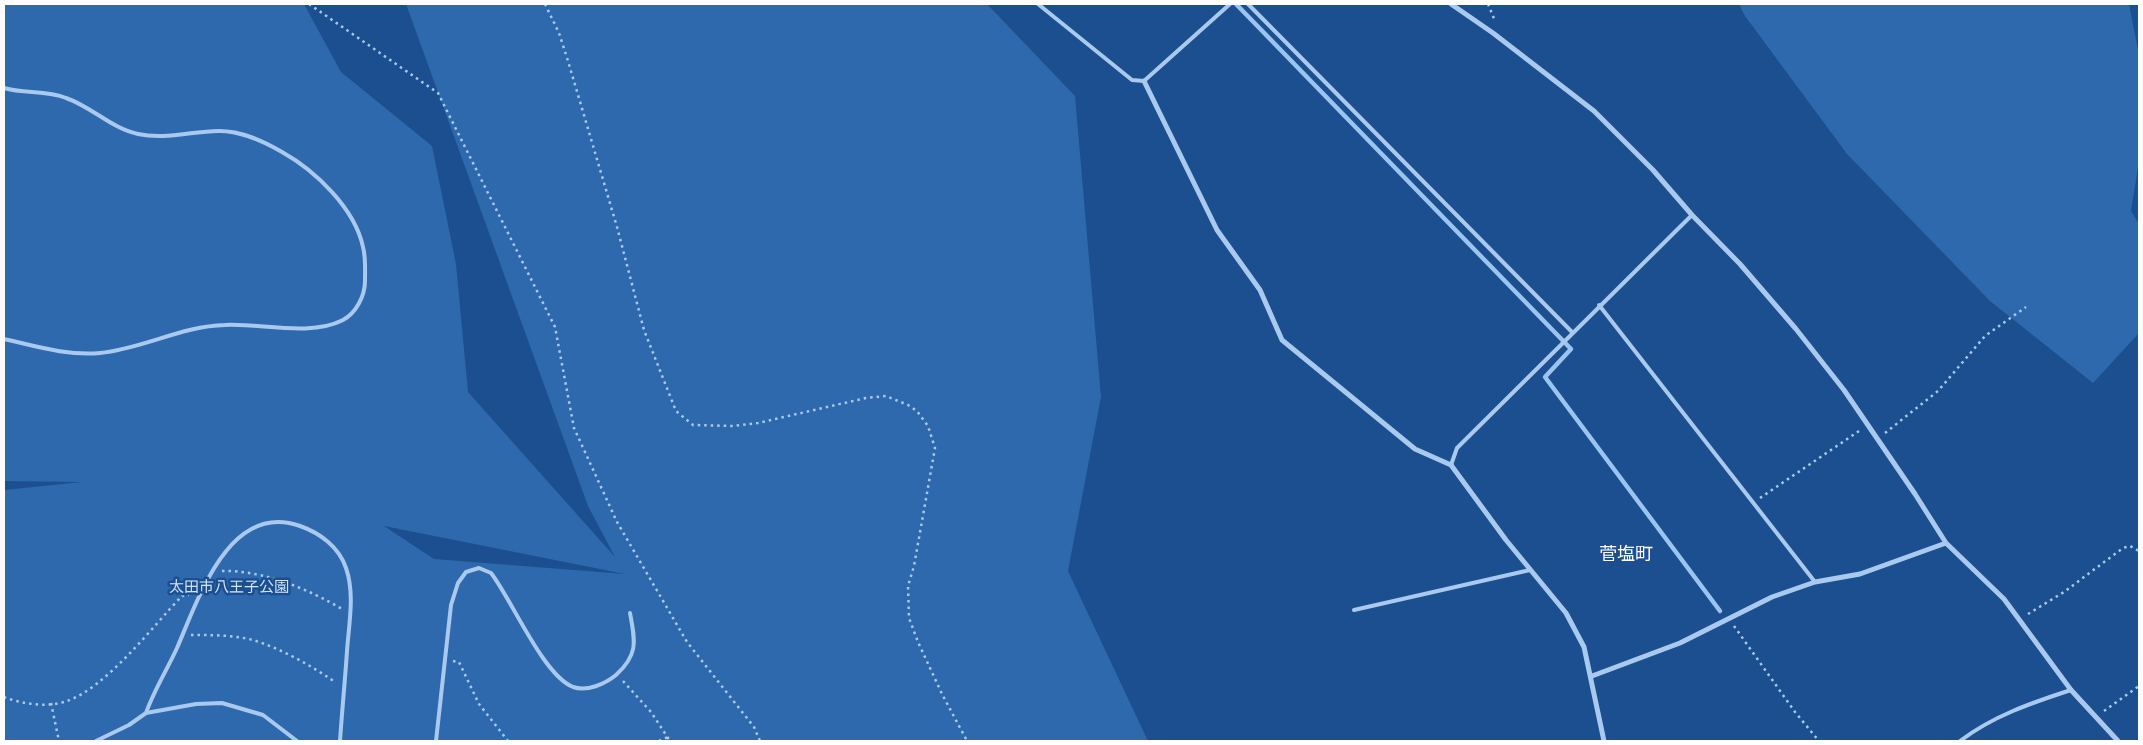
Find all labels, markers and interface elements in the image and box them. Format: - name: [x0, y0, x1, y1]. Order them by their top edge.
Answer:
- district label: 菅塩町: [1599, 543, 1653, 565]
- park label: 太田市八王子公園: [169, 578, 289, 596]

